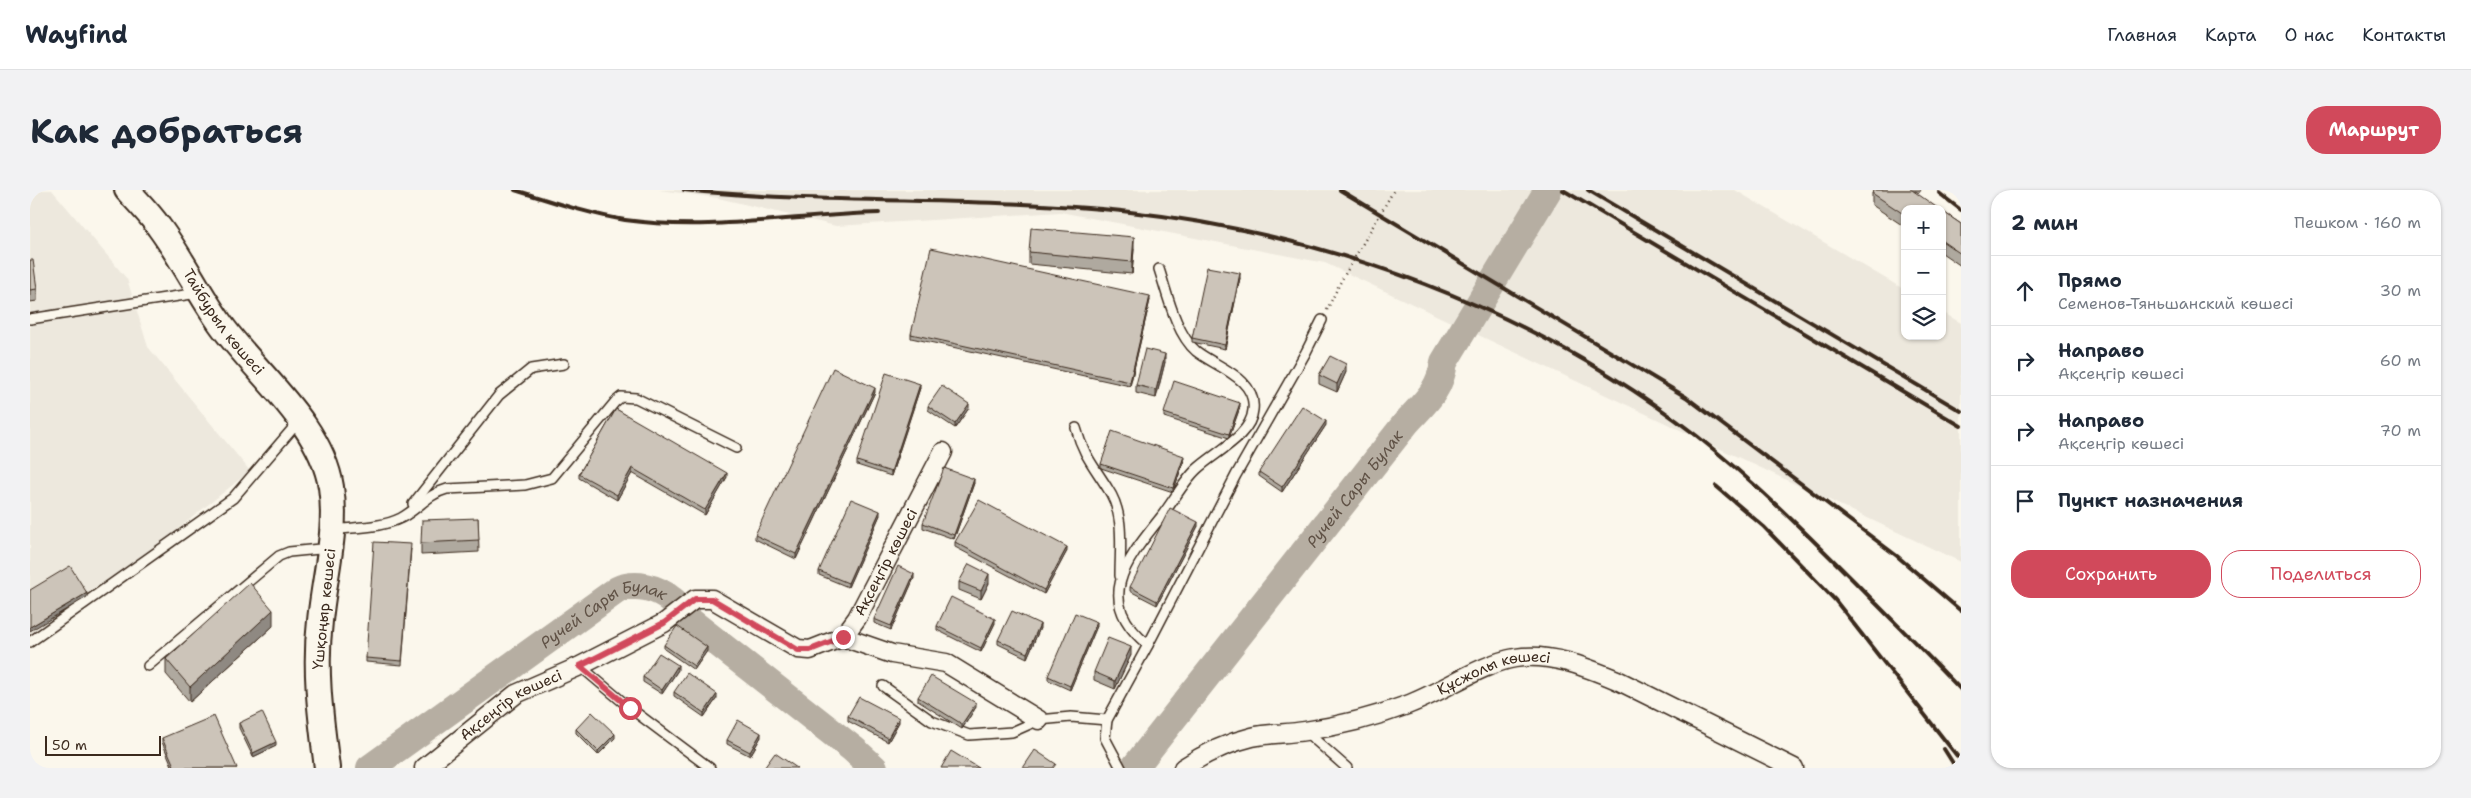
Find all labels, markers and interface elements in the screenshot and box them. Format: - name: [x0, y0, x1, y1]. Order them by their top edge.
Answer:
- text: Wayfind: [25, 19, 128, 51]
- text: Главная: [2107, 23, 2177, 47]
- text: Карта: [2205, 23, 2257, 47]
- text: О нас: [2285, 23, 2334, 47]
- text: Контакты: [2362, 23, 2446, 47]
- button: Маршрут: [2306, 106, 2441, 154]
- text: Как добраться: [30, 107, 303, 154]
- map controls: [1901, 205, 1946, 340]
- button: +: [1901, 205, 1946, 250]
- text: 2 мин: [2011, 209, 2078, 237]
- text: Пешком · 160 m: [2294, 212, 2421, 233]
- button: −: [1901, 250, 1946, 295]
- street label: Тайбурыл көшесі: [178, 265, 269, 379]
- text: Прямо: [2058, 268, 2122, 293]
- icon: ahead: [2011, 277, 2039, 305]
- text: 30 m: [2380, 280, 2421, 301]
- text: Семенов-Тяньшанский көшесі: [2058, 293, 2294, 314]
- button: layers: [1901, 295, 1946, 340]
- text: Направо: [2058, 338, 2144, 363]
- icon: right: [2011, 347, 2039, 375]
- text: 60 m: [2380, 350, 2421, 371]
- text: Ақсеңгір көшесі: [2058, 363, 2184, 384]
- text: Направо: [2058, 408, 2144, 433]
- icon: right: [2011, 417, 2039, 445]
- text: 70 m: [2380, 420, 2421, 441]
- water label: Ручей Сары Булак: [1302, 425, 1408, 552]
- text: Ақсеңгір көшесі: [2058, 433, 2184, 454]
- icon: arrive: [2011, 487, 2039, 515]
- text: Пункт назначения: [2058, 488, 2243, 513]
- street label: Ақсеңгір көшесі: [850, 505, 922, 619]
- street label: Үшқоңыр көшесі: [308, 547, 340, 671]
- button: Сохранить: [2011, 550, 2211, 598]
- button: Поделиться: [2221, 550, 2421, 598]
- water label: Ручей Сары Булак: [536, 576, 672, 653]
- route end: [832, 626, 855, 649]
- street label: Құсжолы көшесі: [1434, 646, 1552, 700]
- street label: Ақсеңгір көшесі: [456, 665, 565, 745]
- route start: [619, 697, 642, 720]
- scale bar: [45, 733, 161, 756]
- text: 50 m: [52, 736, 87, 754]

